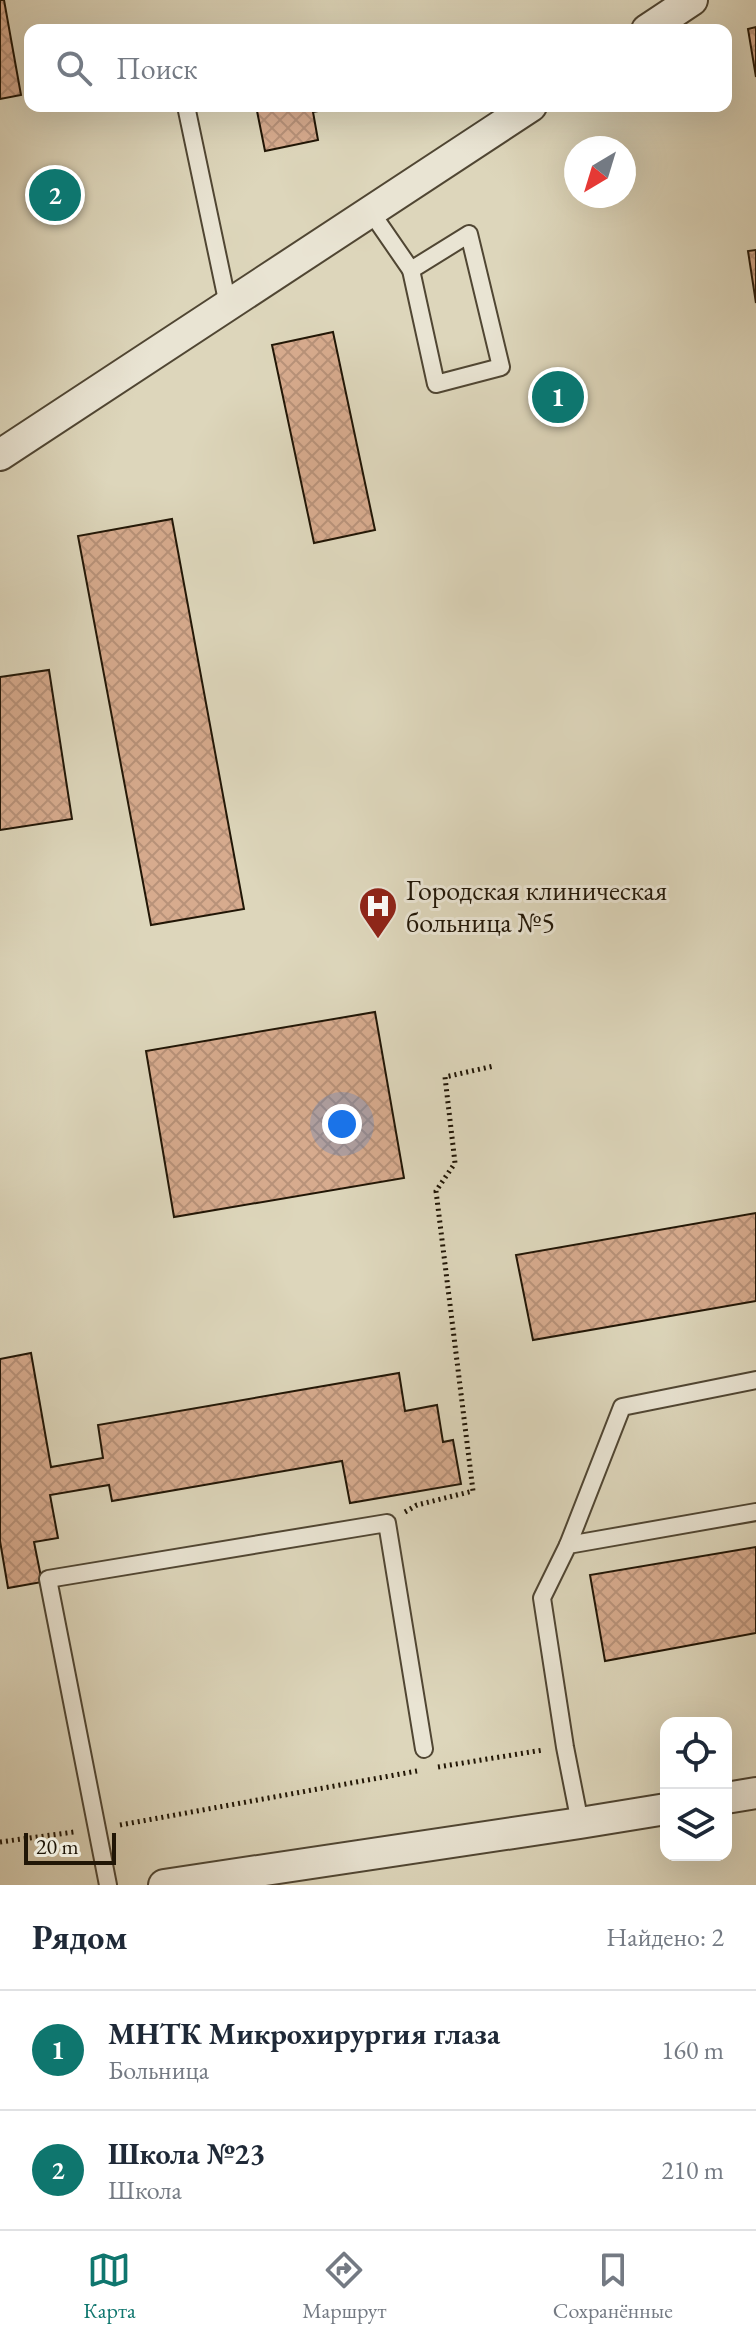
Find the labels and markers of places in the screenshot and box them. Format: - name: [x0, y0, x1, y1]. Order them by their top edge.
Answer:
- pin: 2: [29, 165, 81, 225]
- pin: 1: [532, 367, 584, 427]
- place label: Городская клиническая больница №5: [406, 872, 667, 940]
- hospital icon: Городская клиническая больница №5: [357, 885, 399, 940]

